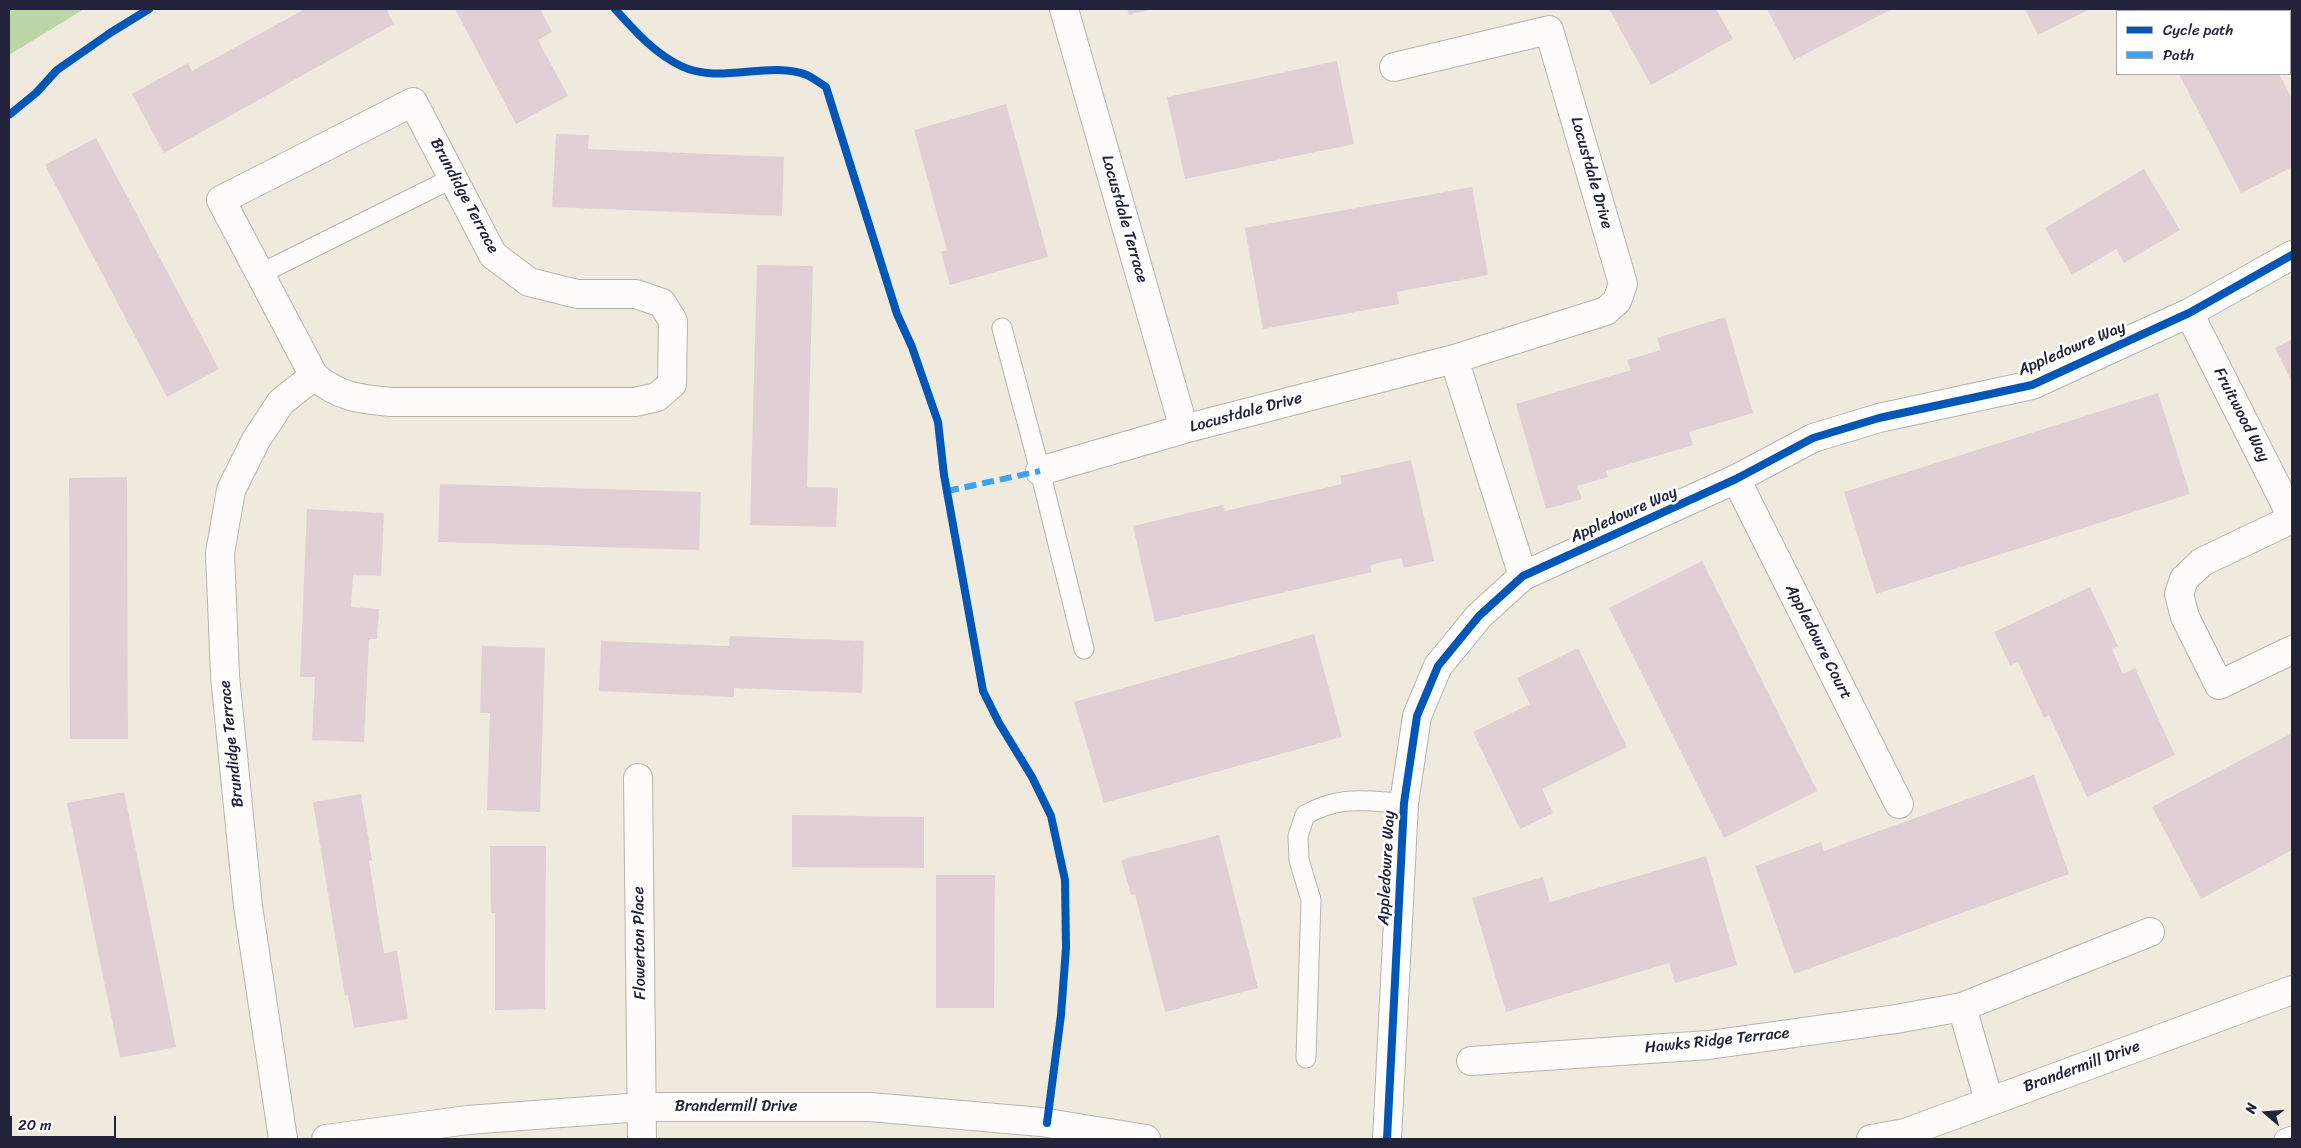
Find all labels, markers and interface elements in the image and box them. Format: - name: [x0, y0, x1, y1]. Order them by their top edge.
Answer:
- legend: [2116, 10, 2291, 75]
- text: Cycle path: [2163, 17, 2233, 43]
- text: Path: [2163, 42, 2194, 68]
- street label: Locustdale Drive: [1566, 115, 1616, 231]
- street label: Brundidge Terrace: [426, 135, 502, 257]
- street label: Locustdale Terrace: [1097, 153, 1151, 285]
- street label: Appledowre Way: [2015, 318, 2129, 380]
- street label: Fruitwood Way: [2209, 364, 2273, 466]
- street label: Locustdale Drive: [1188, 389, 1304, 437]
- street label: Appledowre Way: [1568, 483, 1680, 547]
- street label: Appledowre Court: [1781, 581, 1855, 703]
- street label: Brundidge Terrace: [216, 680, 248, 808]
- street label: Appledowre Way: [1374, 810, 1400, 926]
- street label: Flowerton Place: [629, 886, 651, 1000]
- street label: Hawks Ridge Terrace: [1644, 1024, 1790, 1058]
- street label: Brandermill Drive: [2021, 1037, 2143, 1097]
- north arrow: [2241, 1088, 2291, 1138]
- street label: Brandermill Drive: [675, 1097, 797, 1117]
- text: N: [2238, 1100, 2265, 1117]
- scale bar: [12, 1106, 119, 1138]
- text: 20 m: [18, 1112, 52, 1138]

